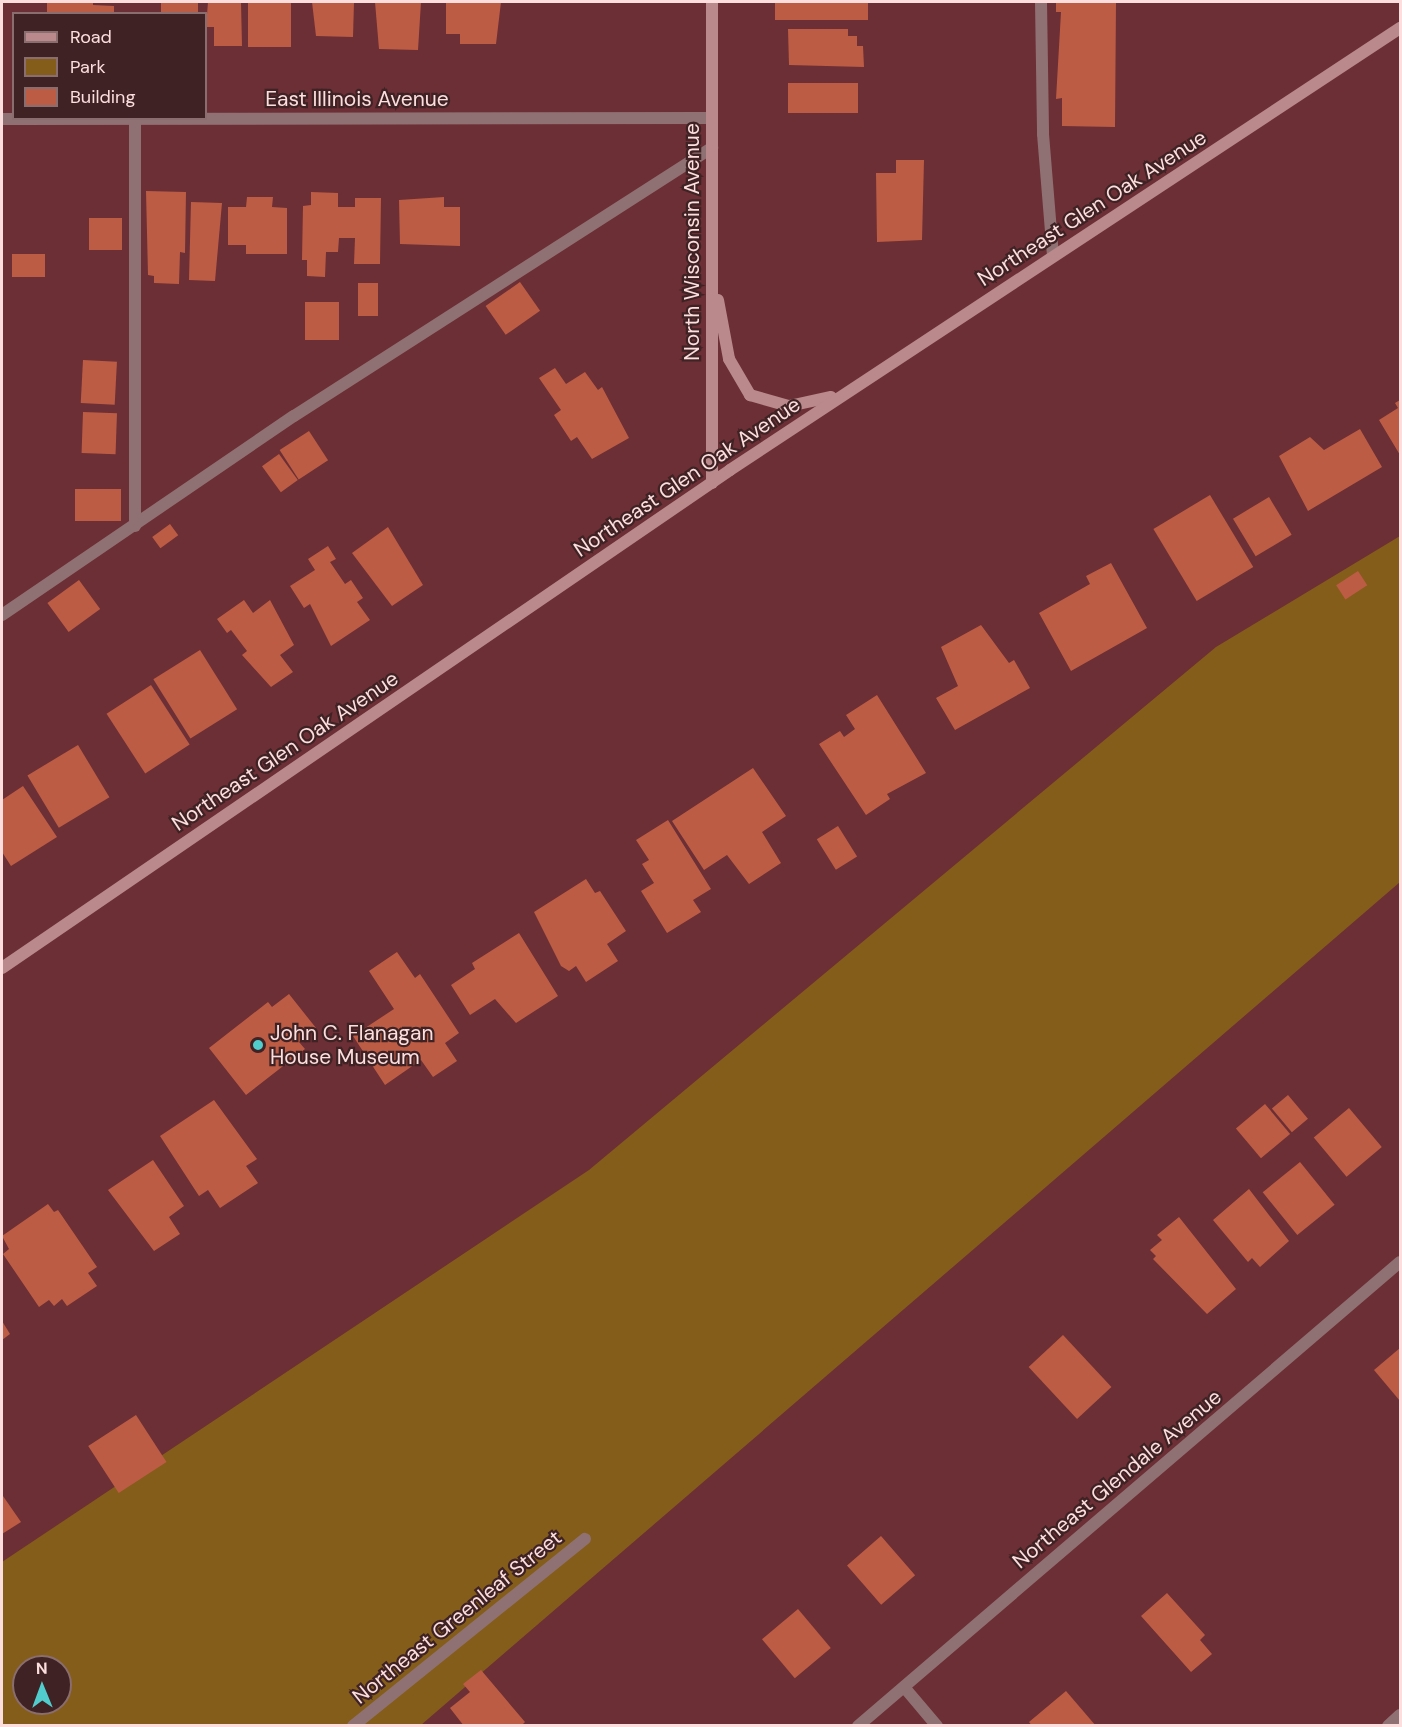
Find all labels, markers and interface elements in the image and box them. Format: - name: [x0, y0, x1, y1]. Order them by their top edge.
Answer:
- legend: [12, 12, 207, 120]
- text: Road: [70, 25, 112, 49]
- text: Park: [70, 55, 106, 79]
- text: Building: [70, 85, 135, 109]
- street label: East Illinois Avenue: [265, 86, 449, 112]
- street label: North Wisconsin Avenue: [679, 123, 705, 361]
- street label: Northeast Glen Oak Avenue: [973, 125, 1211, 291]
- street label: Northeast Glen Oak Avenue: [569, 392, 805, 562]
- street label: Northeast Glen Oak Avenue: [167, 666, 403, 836]
- place label: John C. Flanagan House Museum: [270, 1020, 434, 1070]
- marker: John C. Flanagan House Museum: [251, 1038, 265, 1052]
- street label: Northeast Glendale Avenue: [1007, 1384, 1227, 1574]
- street label: Northeast Greenleaf Street: [347, 1525, 567, 1709]
- north arrow: [12, 1655, 72, 1715]
- text: N: [36, 1658, 48, 1679]

